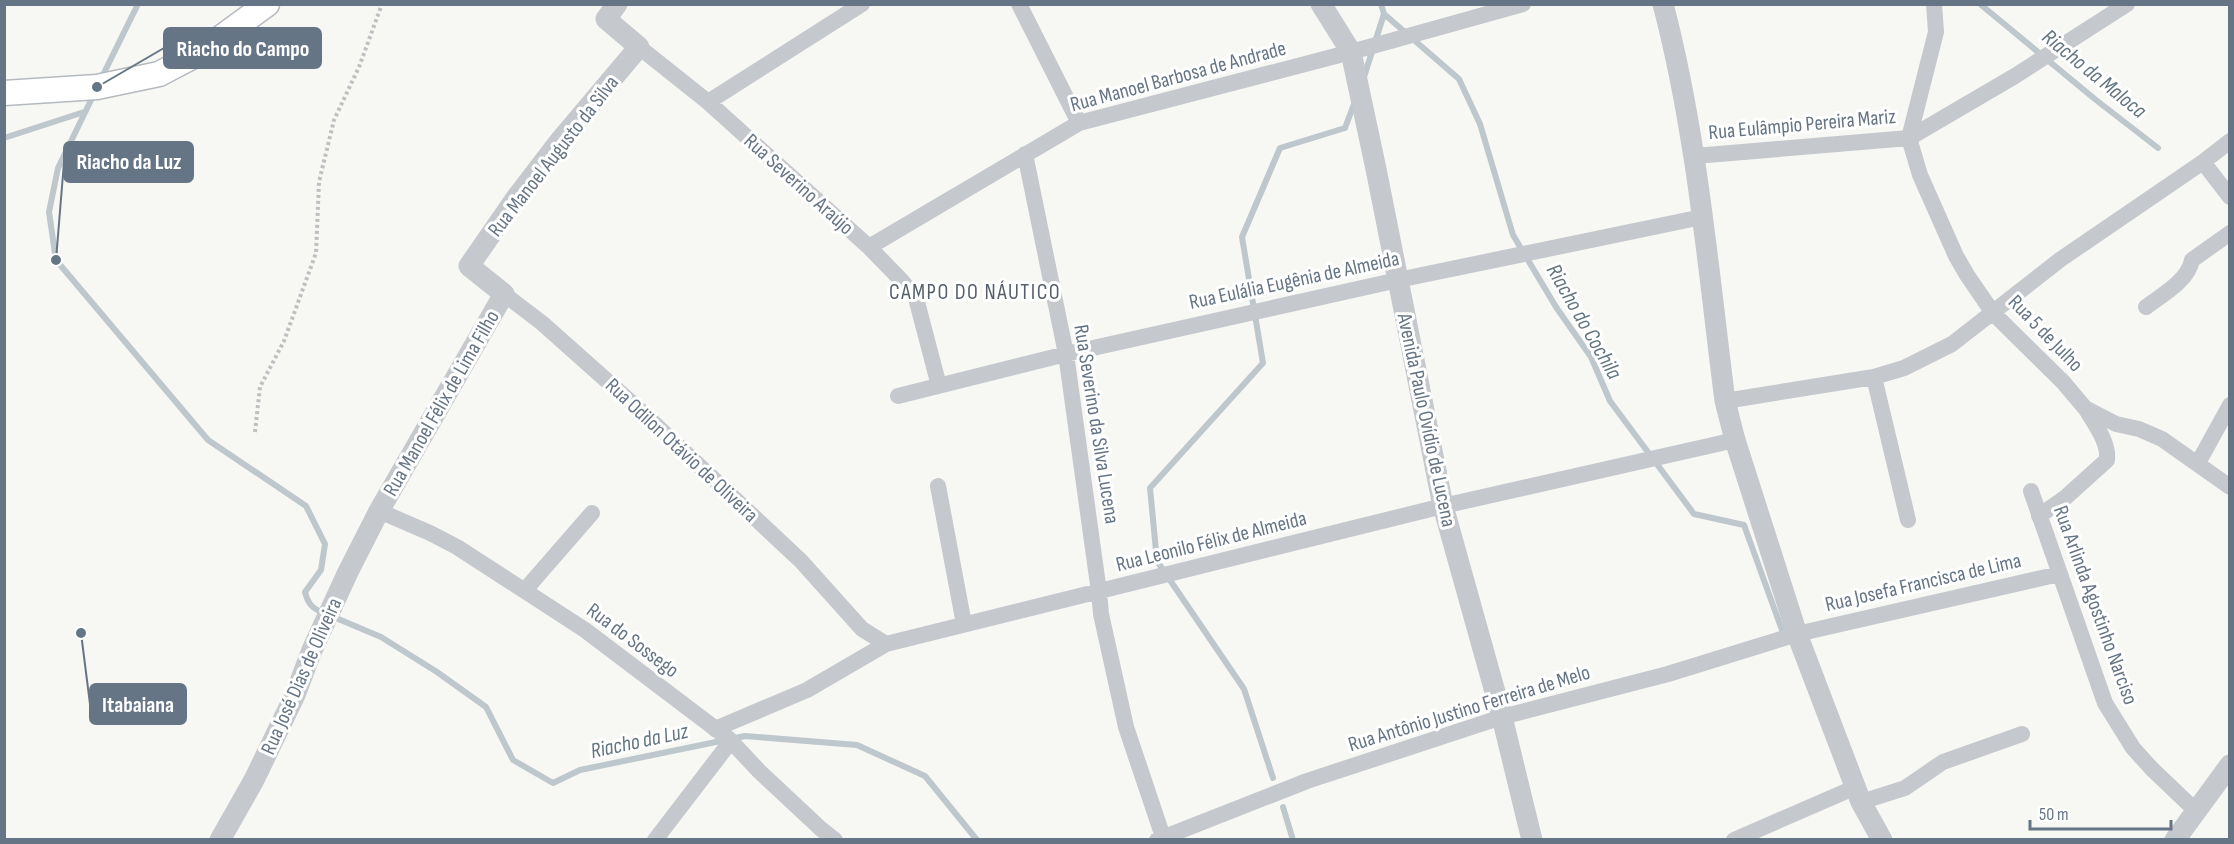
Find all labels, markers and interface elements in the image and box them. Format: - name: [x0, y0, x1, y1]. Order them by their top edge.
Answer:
- water label: Riacho da Maloca: [2036, 24, 2152, 125]
- callout: Riacho do Campo: [164, 28, 321, 68]
- text: Riacho do Campo: [177, 36, 309, 63]
- street label: Rua Manoel Barbosa de Andrade: [1068, 36, 1289, 117]
- street label: Rua Manoel Augusto da Silva: [483, 71, 624, 242]
- street label: Rua Eulâmpio Pereira Mariz: [1707, 104, 1897, 145]
- street label: Rua Severino Araújo: [739, 129, 859, 240]
- callout: Riacho da Luz: [64, 142, 193, 182]
- text: Riacho da Luz: [76, 149, 182, 176]
- street label: Rua Eulália Eugênia de Almeida: [1187, 246, 1401, 315]
- water label: Riacho do Cochila: [1540, 259, 1628, 384]
- district label: CAMPO DO NÁUTICO: [889, 279, 1061, 306]
- street label: Rua 5 de Julho: [2003, 290, 2088, 377]
- street label: Rua Manoel Félix de Lima Filho: [378, 306, 505, 501]
- street label: Avenida Paulo Ovídio de Lucena: [1391, 310, 1461, 529]
- street label: Rua Severino da Silva Lucena: [1068, 323, 1125, 525]
- street label: Rua Odilon Otávio de Oliveira: [600, 373, 763, 528]
- street label: Rua Arlinda Agostinho Narciso: [2048, 502, 2143, 708]
- street label: Rua Leonilo Félix de Almeida: [1113, 506, 1309, 577]
- street label: Rua Josefa Francisca de Lima: [1823, 548, 2023, 617]
- street label: Rua José Dias de Oliveira: [256, 594, 347, 758]
- street label: Rua do Sossego: [582, 598, 684, 683]
- street label: Rua Antônio Justino Ferreira de Melo: [1345, 660, 1593, 757]
- callout: Itabaiana: [90, 684, 186, 724]
- text: Itabaiana: [102, 692, 174, 719]
- water label: Riacho da Luz: [588, 718, 692, 765]
- scale bar: [2030, 793, 2171, 831]
- text: 50 m: [2039, 804, 2069, 825]

